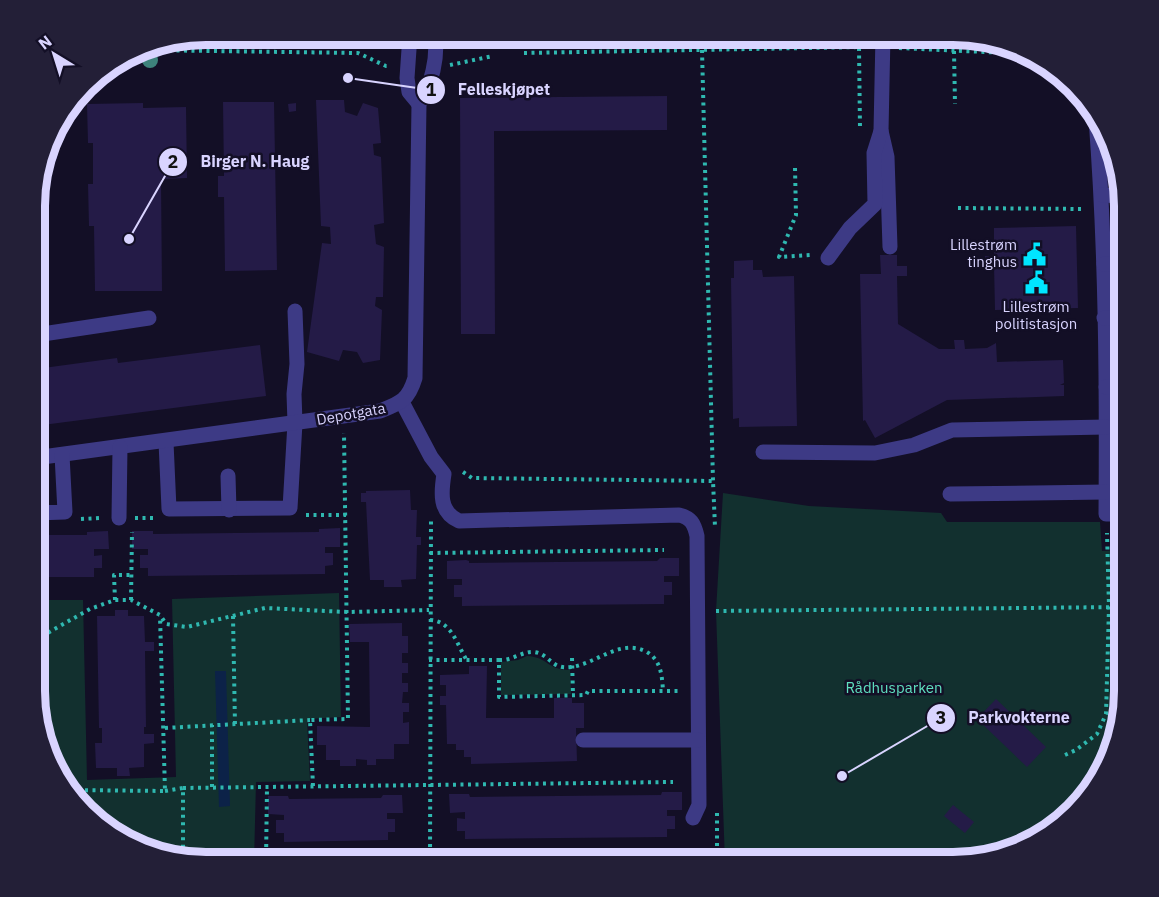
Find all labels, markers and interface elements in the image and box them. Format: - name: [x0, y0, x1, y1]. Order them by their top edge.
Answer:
- north arrow: [24, 24, 84, 84]
- text: N: [34, 31, 55, 54]
- callout: Felleskjøpet: [416, 73, 562, 107]
- text: 1: [426, 78, 437, 101]
- text: Felleskjøpet: [458, 79, 550, 99]
- callout: Birger N. Haug: [158, 145, 321, 179]
- text: 2: [168, 150, 178, 173]
- text: Birger N. Haug: [201, 151, 310, 171]
- place label: Lillestrøm tinghus: [950, 235, 1017, 271]
- public building icon: Lillestrøm tinghus: [1022, 241, 1048, 267]
- public building icon: Lillestrøm politistasjon: [1023, 270, 1049, 296]
- place label: Lillestrøm politistasjon: [995, 297, 1077, 333]
- street label: Depotgata: [315, 398, 387, 429]
- park label: Rådhusparken: [845, 678, 943, 697]
- callout: Parkvokterne: [926, 701, 1082, 735]
- text: 3: [936, 706, 946, 729]
- text: Parkvokterne: [968, 707, 1070, 727]

